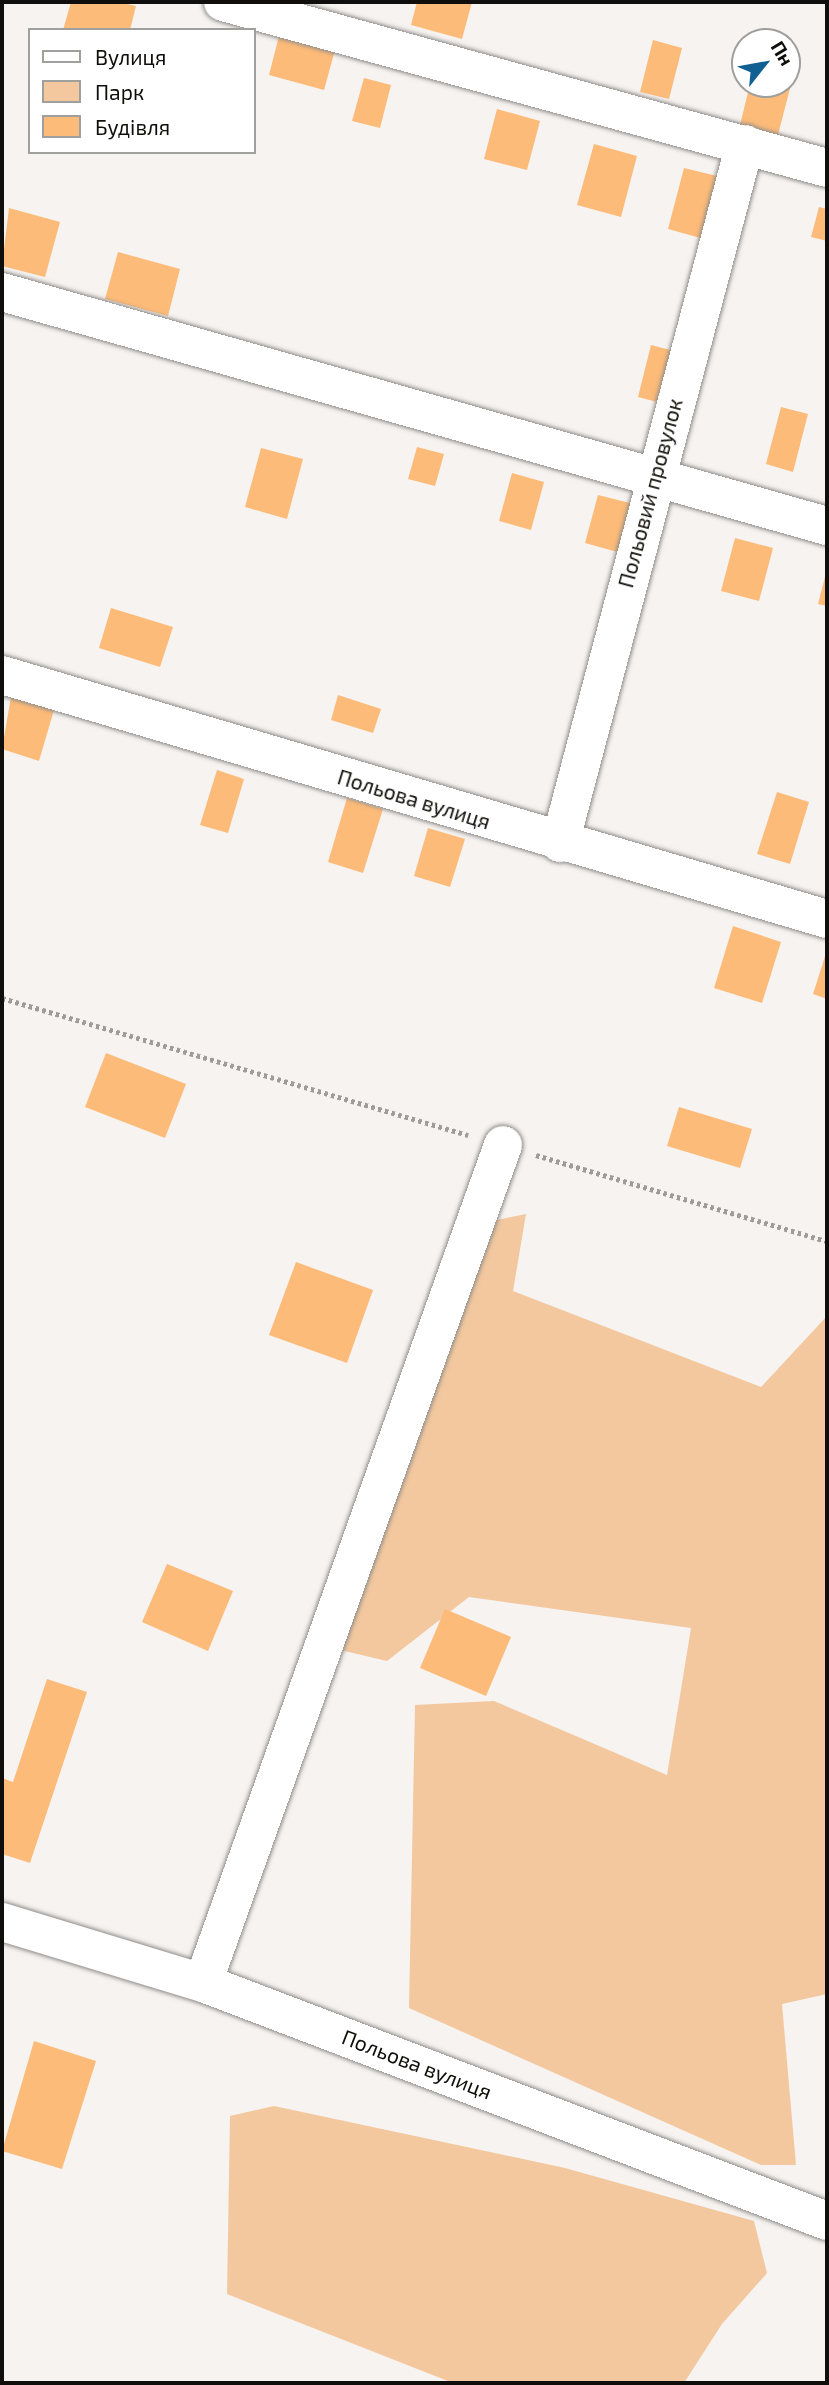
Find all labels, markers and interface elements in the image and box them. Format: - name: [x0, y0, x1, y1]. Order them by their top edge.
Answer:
- legend: [28, 28, 256, 154]
- north arrow: [731, 28, 801, 98]
- text: Пн: [766, 36, 799, 69]
- text: Вулиця: [95, 44, 166, 69]
- text: Парк: [95, 79, 144, 104]
- text: Будівля: [95, 114, 170, 139]
- street label: Польовий провулок: [613, 396, 687, 590]
- street label: Польова вулиця: [335, 764, 493, 834]
- street label: Польова вулиця: [339, 2024, 495, 2104]

